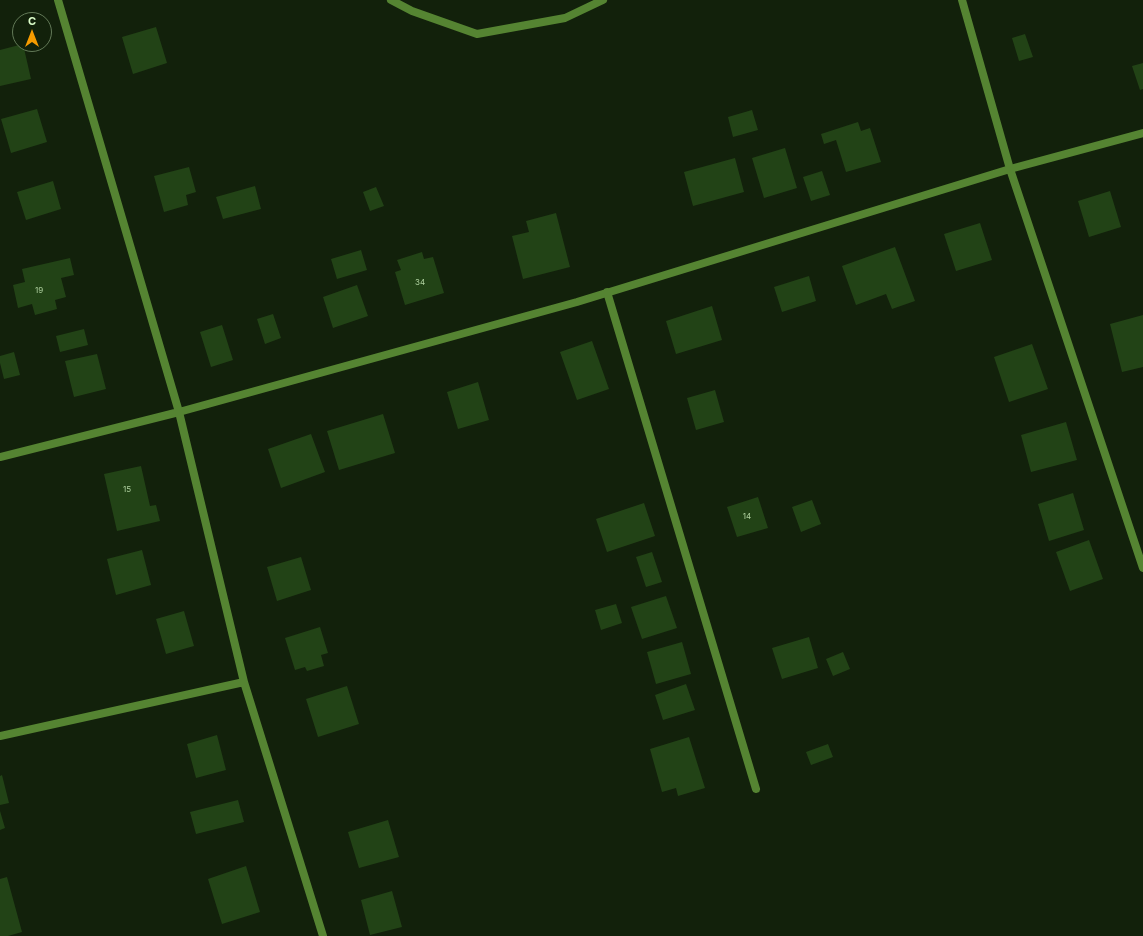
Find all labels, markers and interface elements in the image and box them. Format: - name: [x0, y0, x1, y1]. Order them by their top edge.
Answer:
- north arrow: [12, 12, 52, 52]
- text: С: [28, 14, 36, 28]
- house number: 34: [415, 278, 425, 288]
- house number: 19: [35, 286, 43, 296]
- house number: 15: [123, 485, 131, 495]
- house number: 14: [743, 512, 751, 522]

